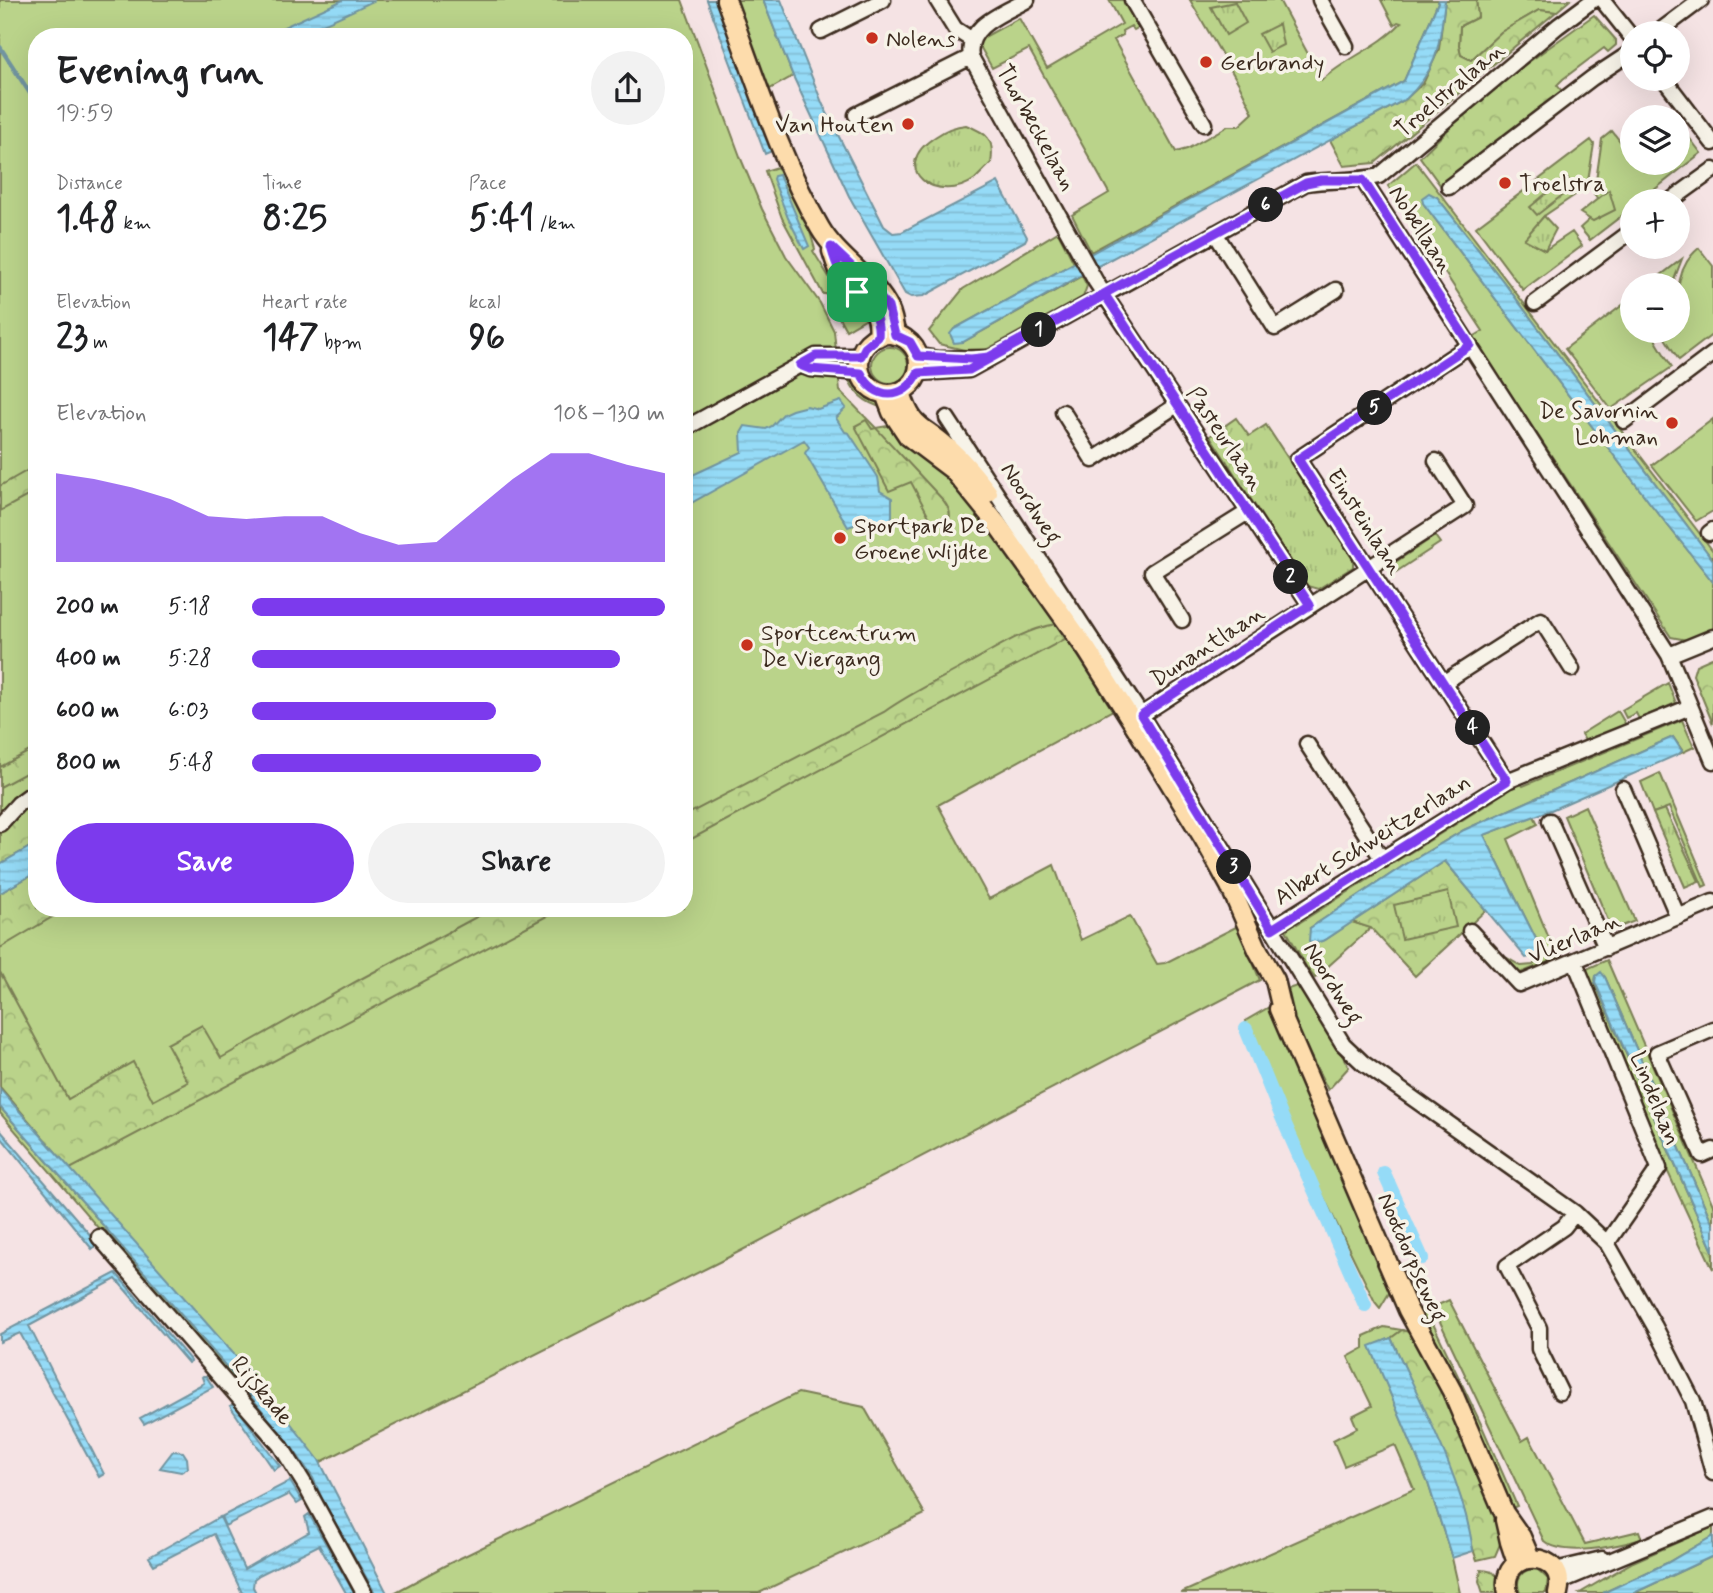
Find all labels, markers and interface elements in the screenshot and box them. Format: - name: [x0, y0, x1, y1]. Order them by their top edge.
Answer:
- map controls: [1620, 21, 1690, 343]
- button: locate: [1620, 21, 1690, 91]
- place label: Nolens: [886, 25, 955, 55]
- marker: Nolens: [864, 30, 880, 46]
- street label: Troelstralaan: [1389, 36, 1512, 145]
- text: Evening run: [56, 48, 263, 97]
- place label: Gerbrandy: [1220, 49, 1324, 79]
- button: share: [591, 51, 665, 125]
- marker: Gerbrandy: [1198, 54, 1214, 70]
- street label: Thorbeckelaan: [988, 59, 1082, 197]
- text: 19:59: [56, 99, 114, 129]
- button: layers: [1620, 105, 1690, 175]
- place label: Van Houten: [775, 111, 894, 141]
- marker: Van Houten: [900, 116, 916, 132]
- place label: Troelstra: [1519, 170, 1605, 200]
- text: Distance: [56, 171, 123, 196]
- text: Time: [262, 171, 302, 196]
- text: Pace: [469, 171, 506, 196]
- marker: Troelstra: [1497, 175, 1513, 191]
- street label: Nobellaan: [1381, 180, 1460, 280]
- pin: 6: [1248, 188, 1284, 222]
- button: +: [1620, 189, 1690, 259]
- text: 6: [1261, 192, 1270, 217]
- text: 1.48: [56, 196, 118, 242]
- text: 8:25: [262, 196, 327, 242]
- text: 5:41: [469, 196, 534, 242]
- text: km: [118, 211, 151, 236]
- text: /km: [534, 211, 576, 236]
- pin: [827, 262, 887, 322]
- icon: arrive: [838, 273, 876, 311]
- button: −: [1620, 273, 1690, 343]
- text: Elevation: [56, 290, 131, 315]
- text: Heart rate: [262, 290, 348, 315]
- text: kcal: [469, 290, 501, 315]
- pin: 1: [1021, 312, 1056, 348]
- text: 23: [56, 315, 88, 361]
- text: 147: [262, 315, 319, 361]
- text: 96: [469, 315, 505, 361]
- text: 1: [1034, 317, 1043, 342]
- text: m: [88, 330, 108, 355]
- text: bpm: [319, 330, 362, 355]
- street label: Pasteurlaan: [1178, 381, 1270, 497]
- pin: 5: [1358, 390, 1392, 426]
- text: 5: [1369, 395, 1380, 420]
- place label: De Savornin Lohman: [1539, 397, 1658, 453]
- text: Elevation: [56, 399, 147, 429]
- text: 108–130 m: [553, 399, 665, 429]
- marker: De Savornin Lohman: [1664, 415, 1680, 431]
- street label: Noordweg: [991, 457, 1068, 552]
- street label: Einsteinlaan: [1319, 463, 1410, 581]
- place label: Sportpark De Groene Wijdte: [854, 512, 988, 568]
- marker: Sportpark De Groene Wijdte: [832, 530, 848, 546]
- pin: 2: [1274, 560, 1308, 594]
- text: 2: [1286, 564, 1295, 589]
- text: 200 m: [56, 592, 119, 622]
- text: 5:18: [168, 592, 211, 622]
- street label: Dunantlaan: [1145, 599, 1271, 695]
- place label: Sportcentrum De Viergang: [761, 619, 917, 677]
- marker: Sportcentrum De Viergang: [739, 637, 755, 653]
- text: 400 m: [56, 644, 121, 674]
- text: 5:28: [168, 644, 212, 674]
- text: 600 m: [56, 696, 119, 726]
- text: 6:03: [168, 696, 209, 726]
- pin: 4: [1456, 710, 1490, 746]
- text: 4: [1467, 715, 1478, 740]
- text: 800 m: [56, 748, 120, 778]
- text: 5:48: [168, 748, 214, 778]
- street label: Albert Schweitzerlaan: [1269, 768, 1477, 913]
- button: Save: [56, 823, 354, 903]
- button: Share: [368, 823, 665, 903]
- pin: 3: [1216, 850, 1252, 884]
- text: 3: [1229, 854, 1238, 879]
- street label: Vlierlaan: [1524, 906, 1626, 972]
- street label: Noordweg: [1294, 937, 1369, 1032]
- street label: Lindelaan: [1622, 1047, 1687, 1150]
- street label: Nootdorpseweg: [1368, 1189, 1453, 1328]
- street label: Rijskade: [224, 1350, 299, 1432]

